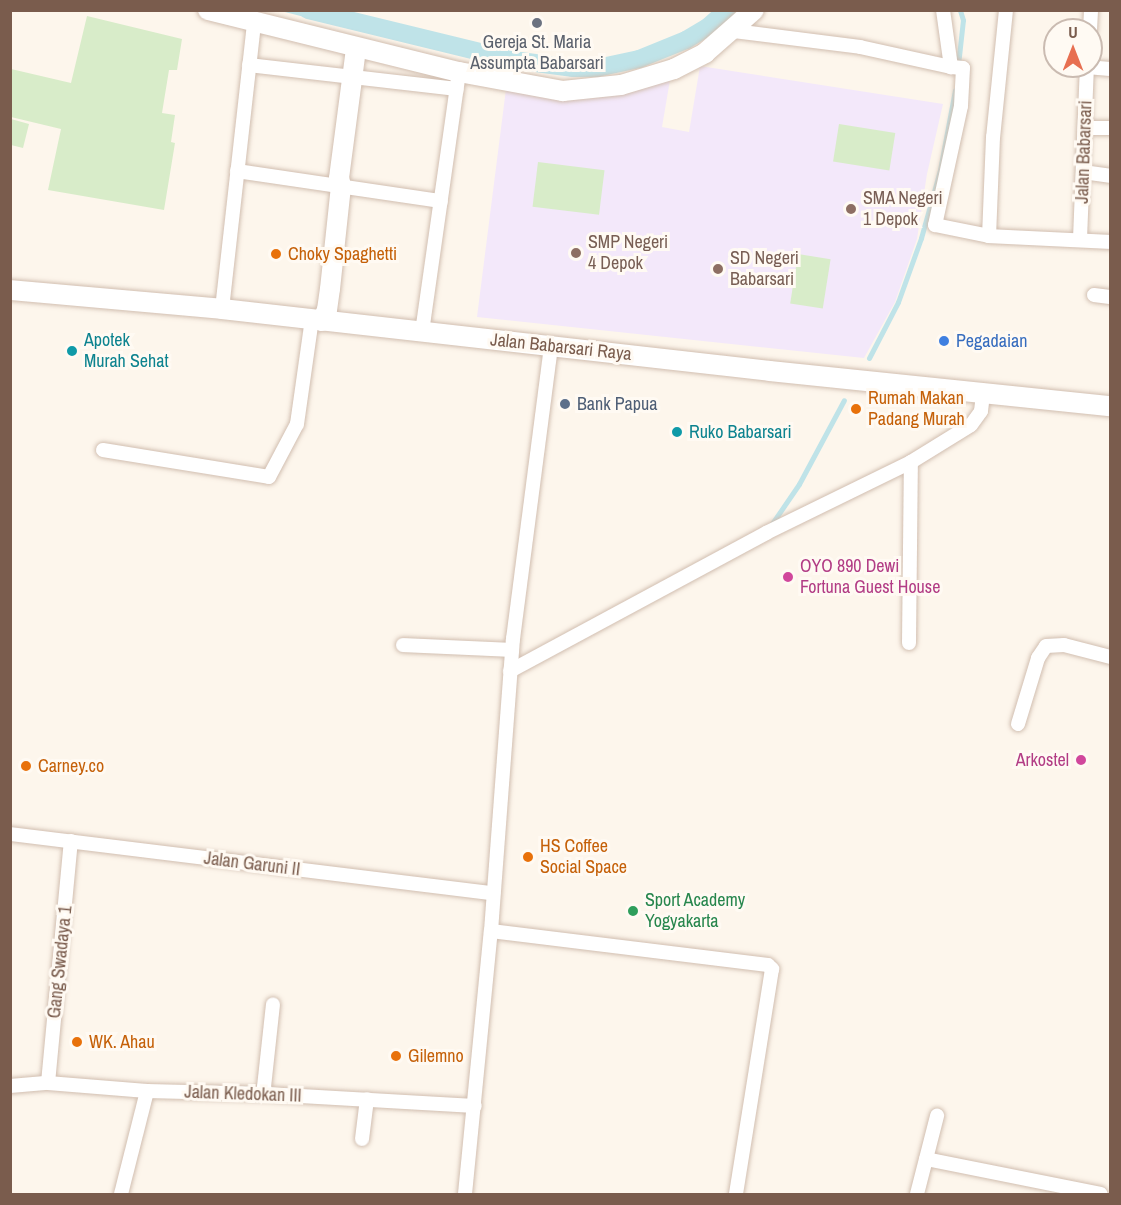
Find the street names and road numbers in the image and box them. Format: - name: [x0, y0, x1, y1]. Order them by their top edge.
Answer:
- street label: Jalan Babarsari: [1071, 100, 1097, 204]
- street label: Jalan Babarsari Raya: [489, 329, 633, 365]
- street label: Jalan Garuni II: [203, 847, 301, 881]
- street label: Gang Swadaya 1: [43, 905, 77, 1019]
- street label: Jalan Kledokan III: [184, 1081, 302, 1107]

